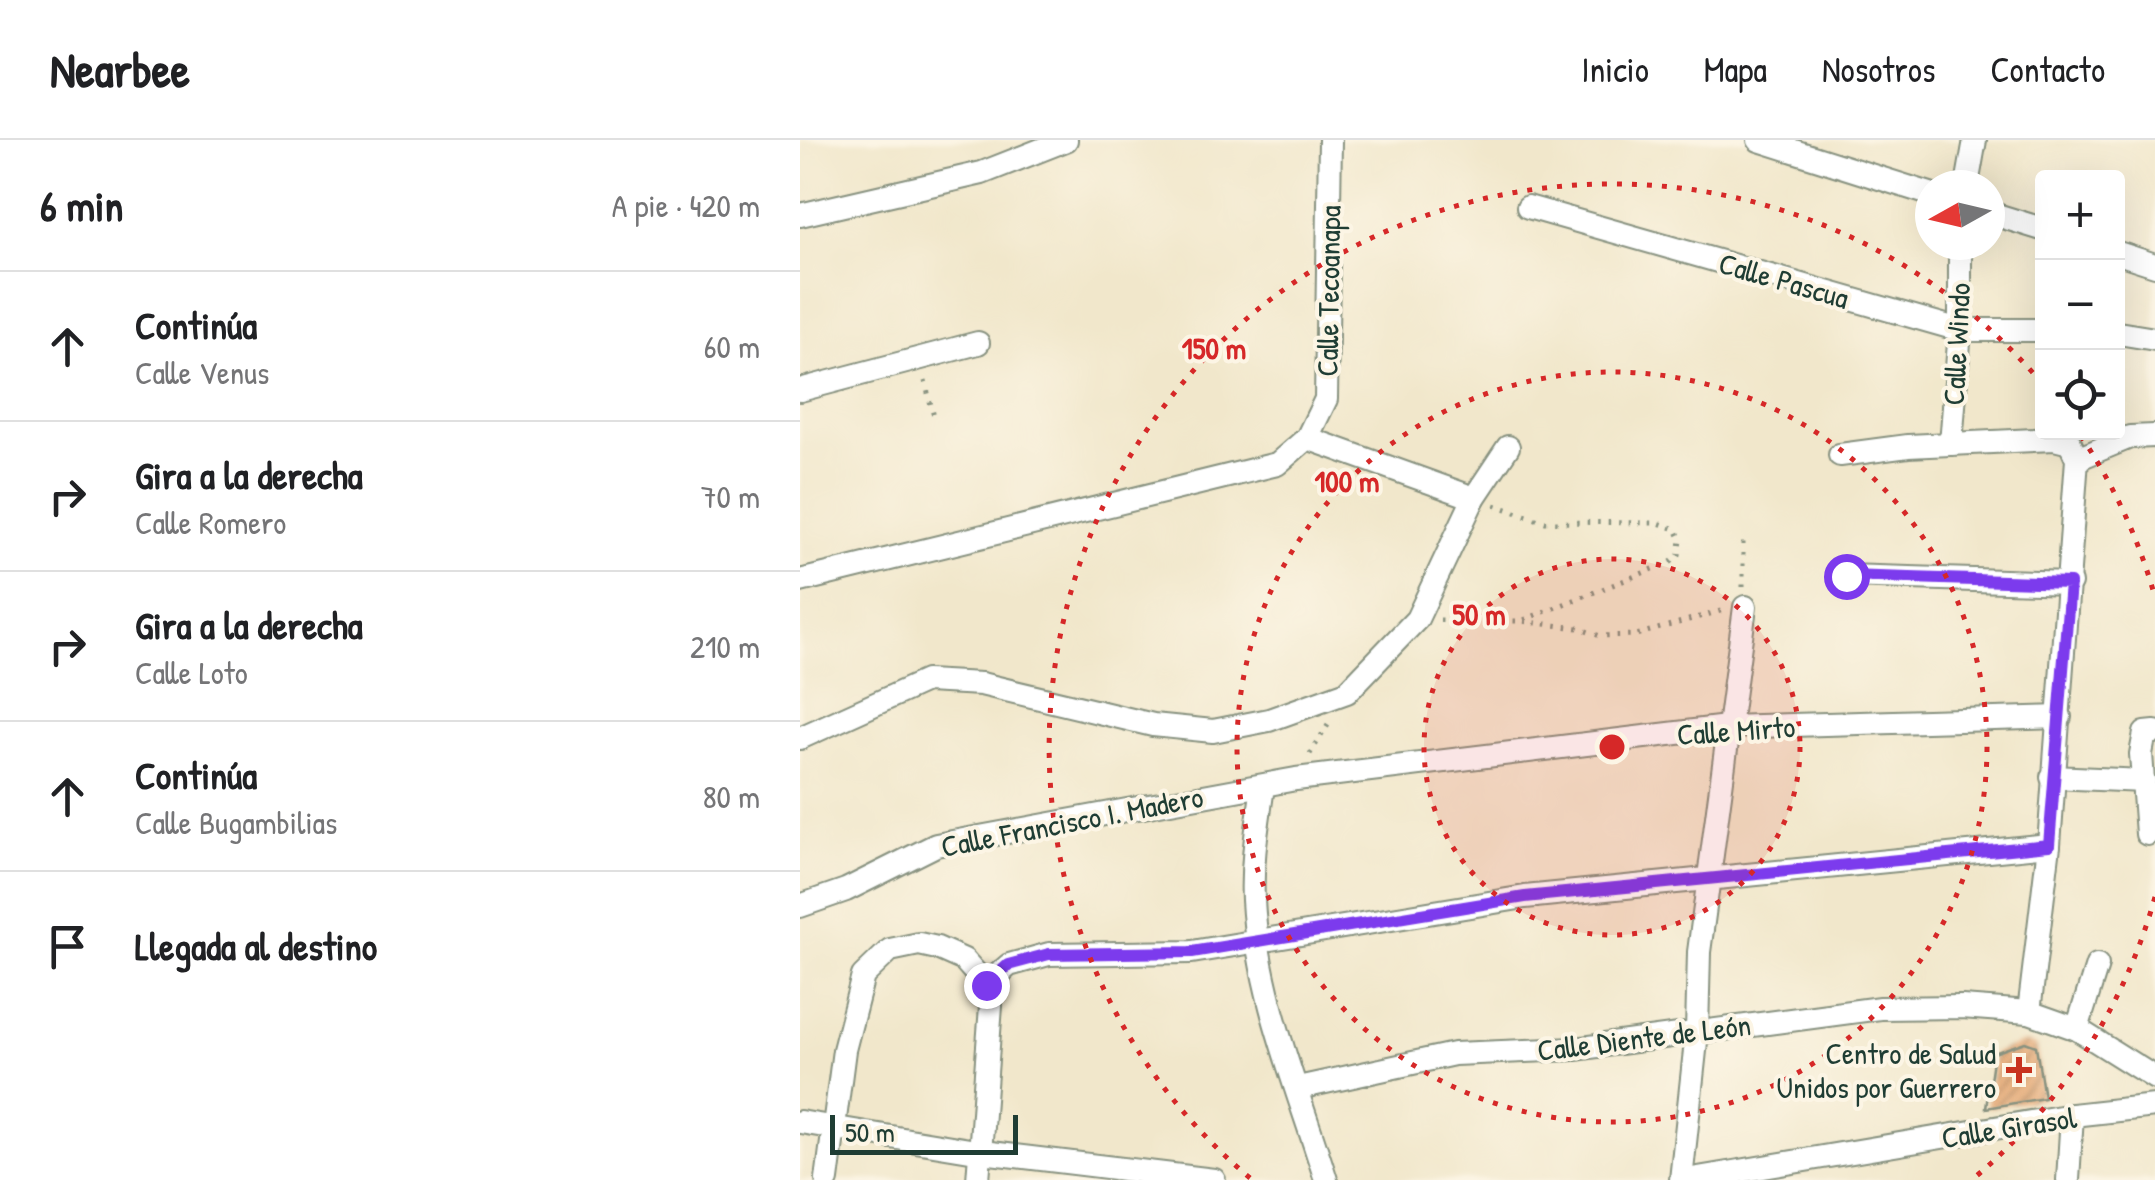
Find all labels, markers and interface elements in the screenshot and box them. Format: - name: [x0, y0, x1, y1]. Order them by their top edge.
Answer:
- text: Nearbee: [50, 37, 190, 102]
- text: Inicio: [1581, 46, 1649, 93]
- text: Mapa: [1704, 46, 1767, 93]
- text: Nosotros: [1822, 46, 1935, 93]
- text: Contacto: [1990, 46, 2105, 93]
- north arrow: [1915, 170, 2005, 260]
- map controls: [2035, 170, 2125, 440]
- button: +: [2035, 170, 2125, 260]
- text: 6 min: [40, 177, 123, 234]
- text: A pie · 420 m: [612, 184, 760, 227]
- street label: Calle Tecoanapa: [1307, 205, 1349, 377]
- street label: Calle Pascua: [1715, 242, 1854, 318]
- button: −: [2035, 260, 2125, 350]
- street label: Calle Windo: [1933, 282, 1979, 406]
- text: Continúa: [135, 299, 257, 351]
- icon: ahead: [40, 319, 95, 374]
- text: 60 m: [704, 325, 760, 368]
- text: 150 m: [1182, 328, 1246, 368]
- button: locate: [2035, 350, 2125, 440]
- text: Calle Venus: [135, 351, 269, 394]
- text: Gira a la derecha: [135, 449, 363, 501]
- text: 100 m: [1314, 461, 1380, 501]
- icon: right: [40, 469, 95, 524]
- text: 70 m: [701, 475, 760, 518]
- text: Calle Romero: [135, 501, 286, 544]
- route start: [1824, 554, 1870, 600]
- text: 50 m: [1452, 594, 1506, 634]
- text: Gira a la derecha: [135, 599, 363, 651]
- icon: right: [40, 619, 95, 674]
- text: 210 m: [690, 625, 760, 668]
- text: Calle Loto: [135, 651, 248, 694]
- street label: Calle Mirto: [1675, 706, 1797, 754]
- centre of rings: [1594, 729, 1630, 765]
- text: Continúa: [135, 749, 257, 801]
- icon: ahead: [40, 769, 95, 824]
- text: 80 m: [703, 775, 760, 818]
- street label: Calle Francisco I. Madero: [938, 776, 1206, 866]
- text: Calle Bugambilias: [135, 801, 337, 844]
- icon: arrive: [40, 919, 95, 974]
- text: Llegada al destino: [135, 920, 377, 972]
- route end: [964, 963, 1010, 1009]
- street label: Calle Diente de León: [1535, 1004, 1753, 1070]
- place label: Centro de Salud Unidos por Guerrero: [1777, 1033, 1996, 1107]
- marker: Centro de Salud Unidos por Guerrero: [2006, 1057, 2032, 1083]
- street label: Calle Girasol: [1939, 1097, 2079, 1157]
- scale bar: [830, 1110, 1018, 1154]
- text: 50 m: [845, 1113, 895, 1151]

